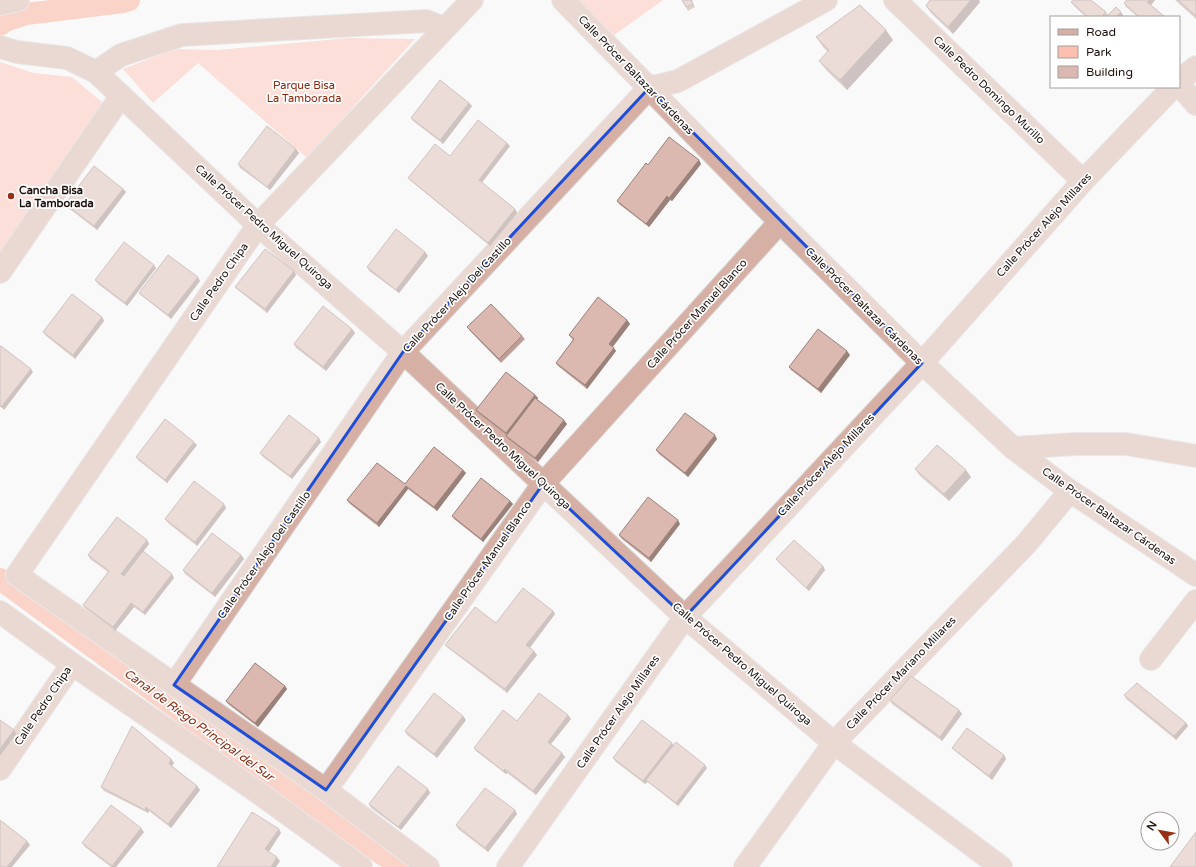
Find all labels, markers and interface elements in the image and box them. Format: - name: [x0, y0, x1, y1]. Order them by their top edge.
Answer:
- street label: Calle Prócer Baltazar Cárdenas: [576, 13, 696, 137]
- legend: [1050, 16, 1180, 88]
- text: Road: [1086, 25, 1116, 39]
- street label: Calle Pedro Domingo Murillo: [931, 33, 1047, 147]
- text: Park: [1086, 45, 1112, 59]
- text: Building: [1086, 65, 1133, 79]
- park label: Parque Bisa La Tamborada: [267, 79, 341, 105]
- street label: Calle Prócer Pedro Miguel Quiroga: [193, 162, 335, 292]
- street label: Calle Prócer Alejo Millares: [994, 170, 1094, 280]
- place label: Cancha Bisa La Tamborada: [19, 184, 94, 210]
- marker: Cancha Bisa La Tamborada: [6, 191, 16, 201]
- street label: Calle Prócer Alejo Del Castillo: [400, 234, 514, 355]
- street label: Calle Pedro Chipa: [187, 240, 251, 324]
- street label: Calle Prócer Baltazar Cárdenas: [803, 245, 925, 367]
- street label: Calle Prócer Manuel Blanco: [644, 256, 750, 372]
- street label: Calle Prócer Pedro Miguel Quiroga: [433, 380, 573, 512]
- street label: Calle Prócer Alejo Millares: [775, 411, 877, 519]
- street label: Calle Prócer Baltazar Cárdenas: [1040, 465, 1178, 567]
- street label: Calle Prócer Alejo Del Castillo: [215, 488, 313, 621]
- street label: Calle Prócer Manuel Blanco: [442, 498, 535, 623]
- street label: Calle Prócer Pedro Miguel Quiroga: [670, 600, 814, 728]
- street label: Calle Prócer Mariano Millares: [843, 614, 959, 732]
- street label: Calle Prócer Alejo Millares: [574, 653, 662, 771]
- street label: Calle Pedro Chipa: [12, 664, 74, 748]
- water label: Canal de Riego Principal del Sur: [122, 666, 278, 785]
- north arrow: [1140, 811, 1180, 851]
- text: N: [1144, 819, 1160, 833]

